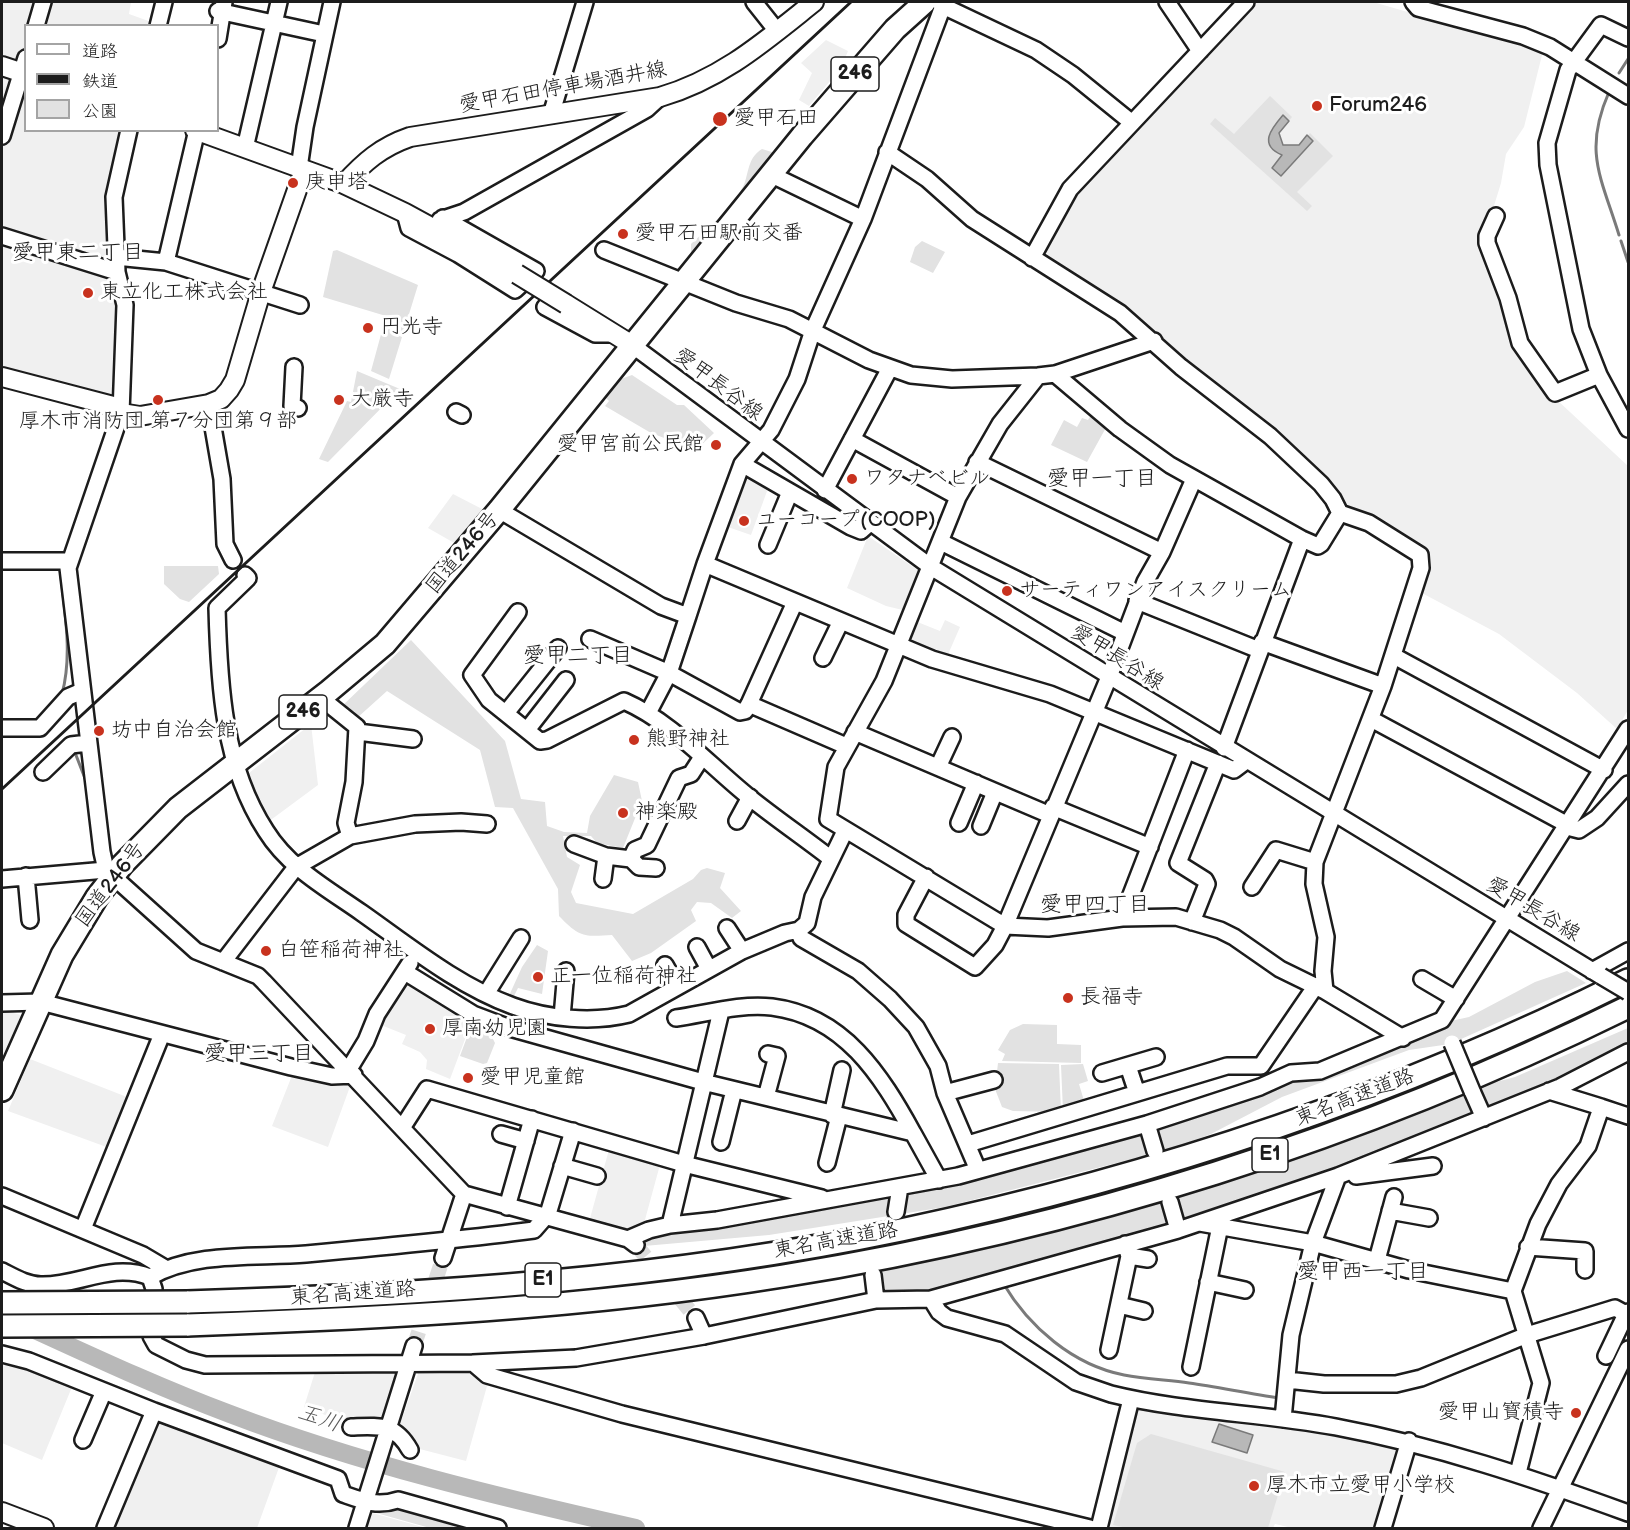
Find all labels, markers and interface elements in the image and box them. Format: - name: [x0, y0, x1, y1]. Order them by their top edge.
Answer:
- legend: [24, 24, 219, 132]
- text: 道路: [82, 41, 118, 62]
- street label: 愛甲石田停車場酒井線: [457, 57, 669, 119]
- road number: 246: [831, 57, 879, 91]
- text: 鉄道: [82, 71, 118, 92]
- place label: Forum246: [1329, 93, 1427, 119]
- marker: Forum246: [1310, 99, 1324, 113]
- text: 公園: [82, 101, 118, 122]
- place label: 愛甲石田: [734, 106, 818, 132]
- marker: 愛甲石田: [711, 110, 729, 128]
- place label: 庚申塔: [305, 170, 368, 196]
- marker: 庚申塔: [286, 176, 300, 190]
- place label: 愛甲石田駅前交番: [635, 221, 803, 247]
- marker: 愛甲石田駅前交番: [616, 227, 630, 241]
- district label: 愛甲東二丁目: [12, 240, 144, 266]
- place label: 東立化工株式会社: [100, 280, 268, 306]
- marker: 東立化工株式会社: [81, 286, 95, 300]
- place label: 円光寺: [380, 315, 443, 341]
- marker: 円光寺: [361, 321, 375, 335]
- street label: 愛甲長谷線: [668, 343, 768, 427]
- place label: 大厳寺: [351, 387, 414, 413]
- marker: 厚木市消防団 第７分団第９部: [151, 393, 165, 407]
- marker: 大厳寺: [332, 393, 346, 407]
- place label: 厚木市消防団 第７分団第９部: [19, 409, 297, 435]
- place label: 愛甲宮前公民館: [557, 432, 704, 458]
- marker: 愛甲宮前公民館: [709, 438, 723, 452]
- place label: ワタナベビル: [864, 466, 990, 492]
- district label: 愛甲一丁目: [1047, 466, 1157, 492]
- marker: ワタナベビル: [845, 472, 859, 486]
- street label: 国道246号: [421, 506, 505, 600]
- place label: ユーコープ(COOP): [756, 508, 935, 534]
- marker: ユーコープ(COOP): [737, 514, 751, 528]
- place label: サーティワンアイスクリーム: [1019, 578, 1292, 604]
- marker: サーティワンアイスクリーム: [1000, 584, 1014, 598]
- street label: 愛甲長谷線: [1066, 619, 1168, 697]
- district label: 愛甲二丁目: [523, 643, 633, 669]
- road number: 246: [279, 695, 327, 729]
- place label: 坊中自治会館: [111, 718, 237, 744]
- marker: 坊中自治会館: [92, 724, 106, 738]
- place label: 熊野神社: [646, 727, 730, 753]
- marker: 熊野神社: [627, 733, 641, 747]
- place label: 神楽殿: [635, 800, 698, 826]
- marker: 神楽殿: [616, 806, 630, 820]
- street label: 国道246号: [71, 837, 151, 933]
- street label: 愛甲長谷線: [1482, 872, 1584, 948]
- district label: 愛甲四丁目: [1040, 892, 1150, 918]
- place label: 白笹稲荷神社: [278, 938, 404, 964]
- marker: 白笹稲荷神社: [259, 944, 273, 958]
- place label: 正一位稲荷神社: [550, 964, 697, 990]
- marker: 正一位稲荷神社: [531, 970, 545, 984]
- place label: 長福寺: [1080, 985, 1143, 1011]
- marker: 長福寺: [1061, 991, 1075, 1005]
- place label: 厚南幼児園: [442, 1016, 547, 1042]
- marker: 厚南幼児園: [423, 1022, 437, 1036]
- district label: 愛甲三丁目: [204, 1041, 314, 1067]
- street label: 東名高速道路: [1292, 1064, 1418, 1132]
- place label: 愛甲児童館: [480, 1065, 585, 1091]
- marker: 愛甲児童館: [461, 1071, 475, 1085]
- road number: E1: [1252, 1138, 1288, 1172]
- street label: 東名高速道路: [772, 1218, 900, 1264]
- district label: 愛甲西一丁目: [1297, 1259, 1429, 1285]
- road number: E1: [525, 1263, 561, 1297]
- street label: 東名高速道路: [289, 1277, 417, 1311]
- water label: 玉川: [294, 1399, 344, 1439]
- place label: 愛甲山寳積寺: [1438, 1400, 1564, 1426]
- marker: 愛甲山寳積寺: [1569, 1406, 1583, 1420]
- place label: 厚木市立愛甲小学校: [1266, 1473, 1455, 1499]
- marker: 厚木市立愛甲小学校: [1247, 1479, 1261, 1493]

